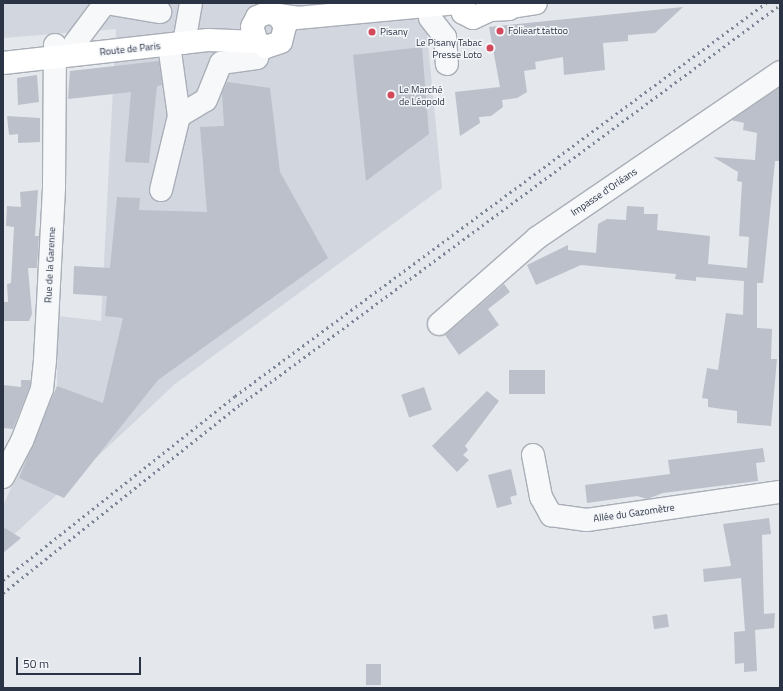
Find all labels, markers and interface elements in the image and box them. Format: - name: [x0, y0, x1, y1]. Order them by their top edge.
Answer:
- place label: Folieart.tattoo: [508, 25, 568, 37]
- place label: Pisany: [380, 26, 408, 38]
- marker: Folieart.tattoo: [495, 26, 505, 36]
- marker: Pisany: [367, 27, 377, 37]
- place label: Le Pisany Tabac Presse Loto: [416, 36, 482, 60]
- street label: Route de Paris: [99, 40, 161, 58]
- marker: Le Pisany Tabac Presse Loto: [485, 43, 495, 53]
- place label: Le Marché de Léopold: [399, 83, 445, 106]
- marker: Le Marché de Léopold: [386, 90, 396, 100]
- street label: Impasse d'Orléans: [569, 165, 639, 219]
- street label: Rue de la Garenne: [42, 227, 58, 303]
- street label: Allée du Gazomètre: [593, 501, 675, 525]
- scale bar: [18, 649, 143, 675]
- text: 50 m: [23, 654, 49, 673]

